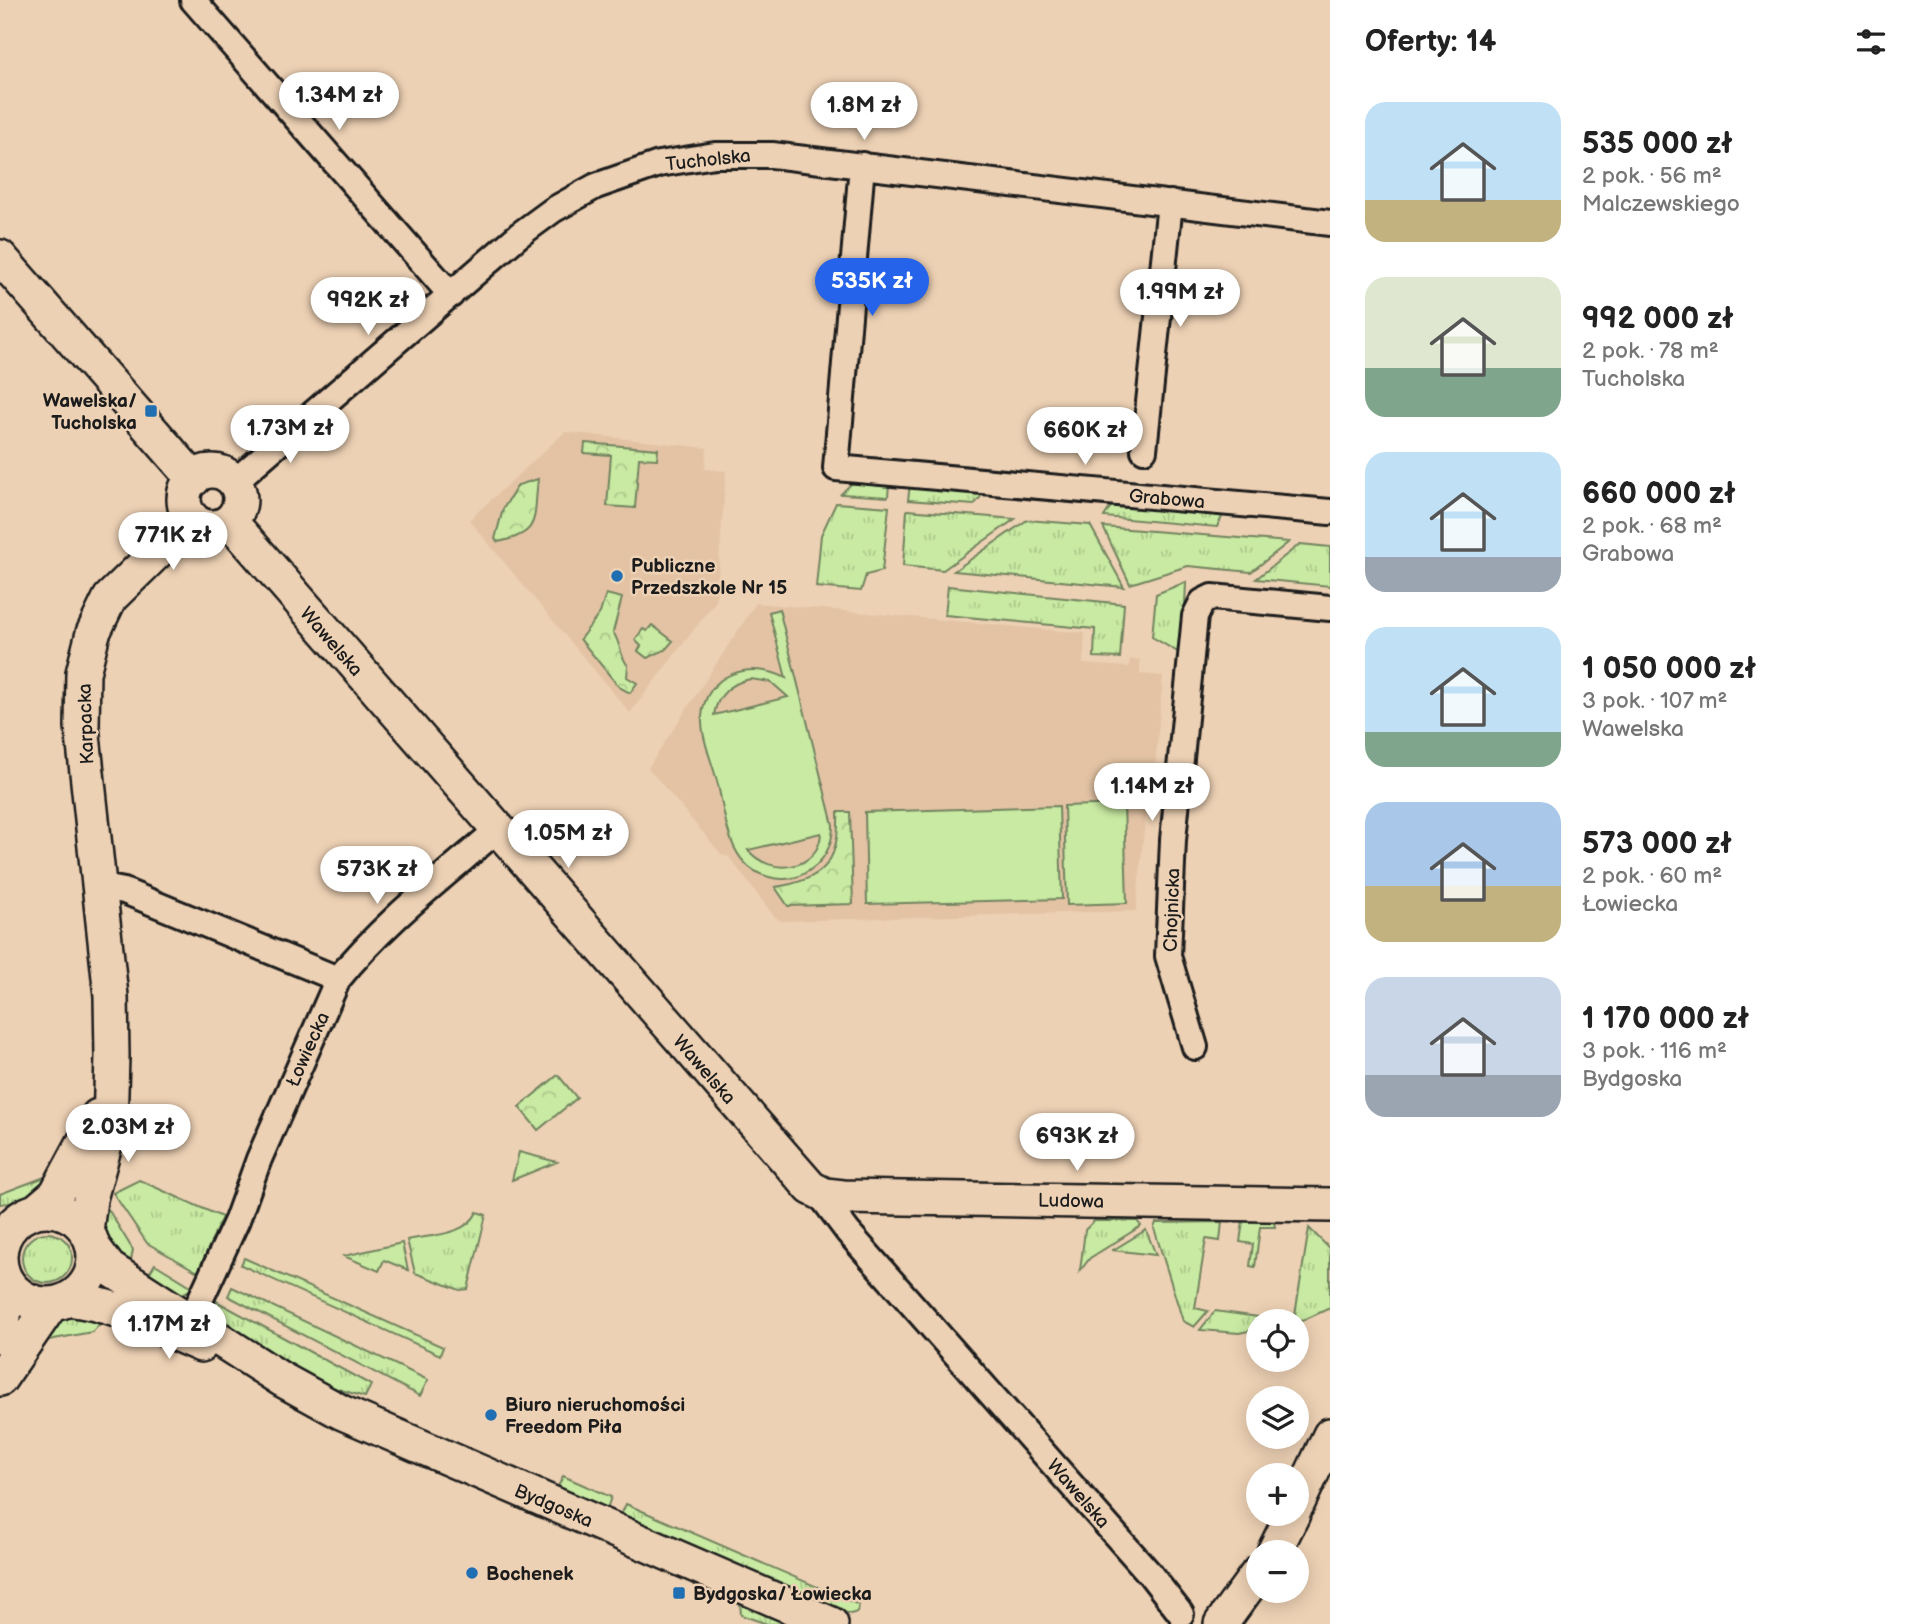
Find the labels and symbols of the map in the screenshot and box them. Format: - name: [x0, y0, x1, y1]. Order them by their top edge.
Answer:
- pin: 1.34M zł: [267, 72, 411, 132]
- pin: 1.8M zł: [799, 82, 929, 142]
- street label: Tucholska: [665, 145, 752, 176]
- pin: 535K zł: [807, 258, 937, 318]
- pin: 1.99M zł: [1108, 270, 1252, 329]
- pin: 992K zł: [303, 278, 433, 337]
- place label: Wawelska/ Tucholska: [43, 390, 137, 435]
- marker: Wawelska/ Tucholska: [143, 403, 159, 419]
- pin: 1.73M zł: [218, 406, 362, 465]
- pin: 660K zł: [1020, 407, 1150, 467]
- street label: Grabowa: [1128, 485, 1206, 514]
- pin: 771K zł: [108, 512, 238, 572]
- place label: Publiczne Przedszkole Nr 15: [631, 555, 787, 600]
- marker: Publiczne Przedszkole Nr 15: [609, 568, 625, 584]
- street label: Wawelska: [295, 603, 367, 681]
- street label: Karpacka: [74, 683, 99, 765]
- pin: 1.14M zł: [1080, 764, 1224, 823]
- pin: 1.05M zł: [496, 810, 640, 870]
- pin: 573K zł: [312, 846, 442, 906]
- street label: Chojnicka: [1160, 868, 1185, 952]
- street label: Łowiecka: [282, 1009, 335, 1091]
- street label: Wawelska: [668, 1031, 740, 1109]
- pin: 2.03M zł: [56, 1104, 200, 1164]
- pin: 693K zł: [1012, 1114, 1142, 1173]
- street label: Ludowa: [1038, 1189, 1104, 1214]
- pin: 1.17M zł: [97, 1302, 241, 1361]
- place label: Biuro nieruchomości Freedom Piła: [505, 1394, 685, 1439]
- marker: Biuro nieruchomości Freedom Piła: [483, 1407, 499, 1423]
- street label: Wawelska: [1042, 1455, 1114, 1533]
- street label: Bydgoska: [511, 1480, 596, 1533]
- place label: Bochenek: [486, 1563, 573, 1586]
- marker: Bochenek: [464, 1565, 480, 1581]
- place label: Bydgoska/ Łowiecka: [693, 1583, 872, 1606]
- marker: Bydgoska/ Łowiecka: [671, 1585, 687, 1601]

